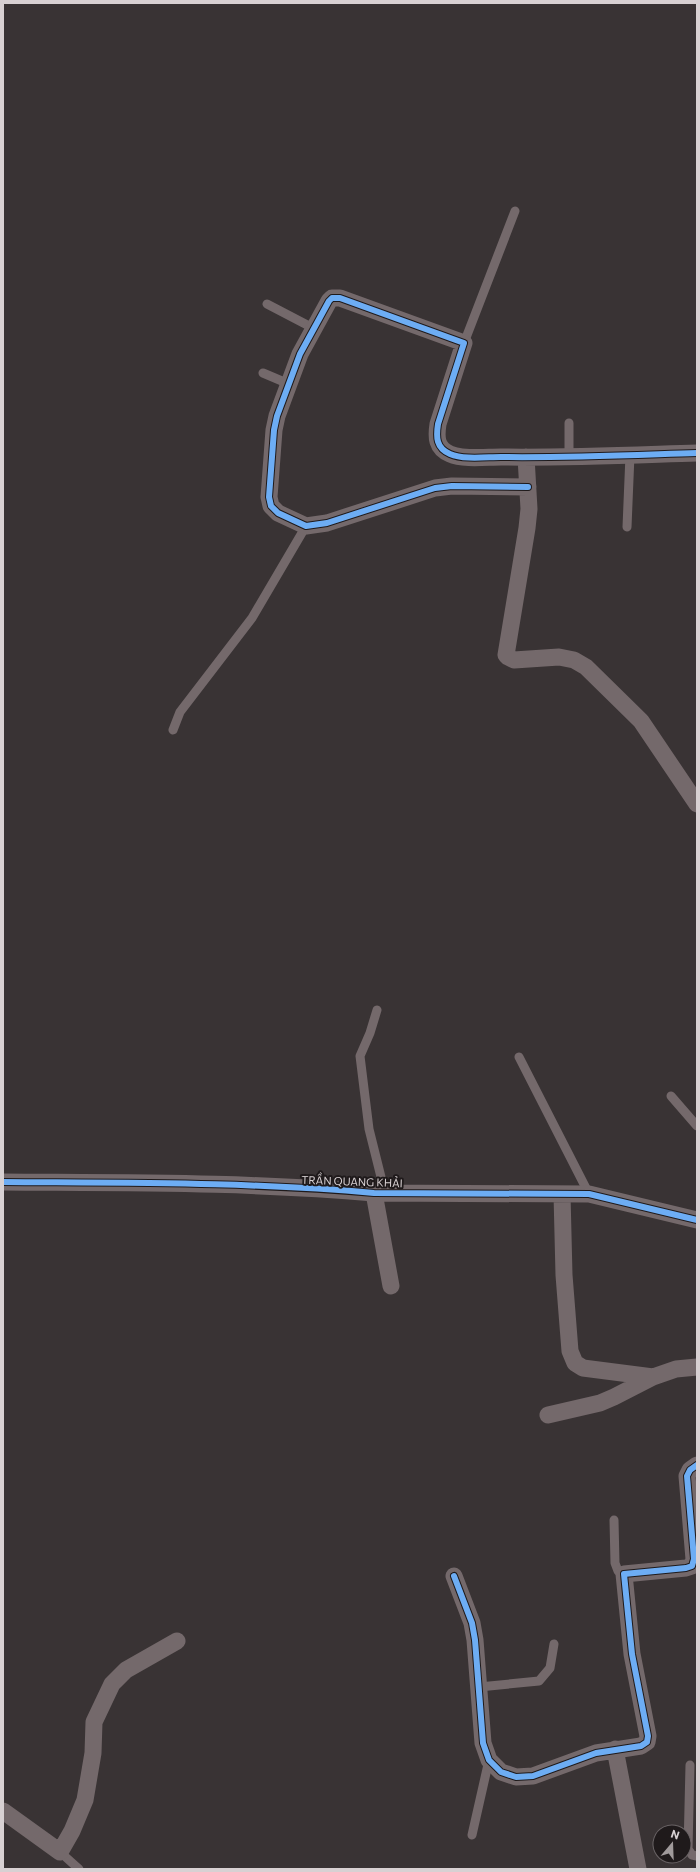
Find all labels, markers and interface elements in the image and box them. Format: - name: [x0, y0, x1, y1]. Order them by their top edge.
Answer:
- street label: TRẦN QUANG KHẢI: [301, 1171, 403, 1189]
- north arrow: [652, 1824, 692, 1864]
- text: N: [669, 1827, 681, 1842]

